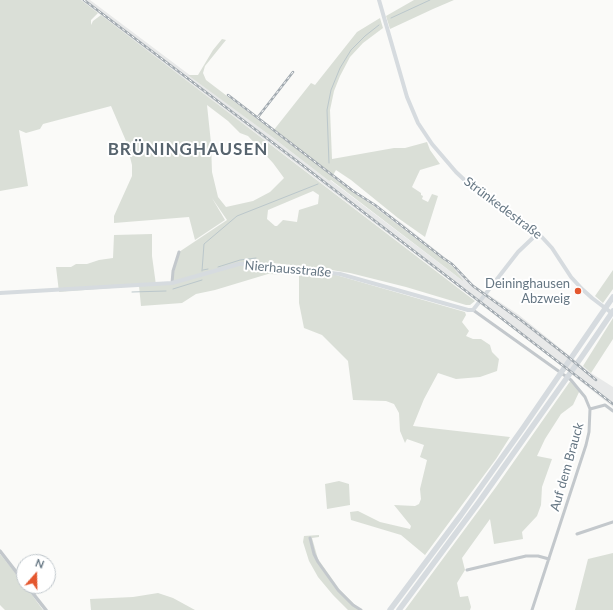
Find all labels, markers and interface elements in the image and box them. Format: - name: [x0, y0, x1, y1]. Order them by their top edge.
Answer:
- district label: BRÜNINGHAUSEN: [108, 140, 268, 160]
- street label: Strünkedestraße: [461, 174, 545, 242]
- street label: Nierhausstraße: [244, 257, 332, 281]
- place label: Deininghausen Abzweig: [485, 276, 570, 307]
- marker: Deininghausen Abzweig: [573, 286, 583, 296]
- street label: Auf dem Brauck: [547, 421, 587, 513]
- north arrow: [16, 554, 56, 594]
- text: N: [34, 556, 46, 571]

